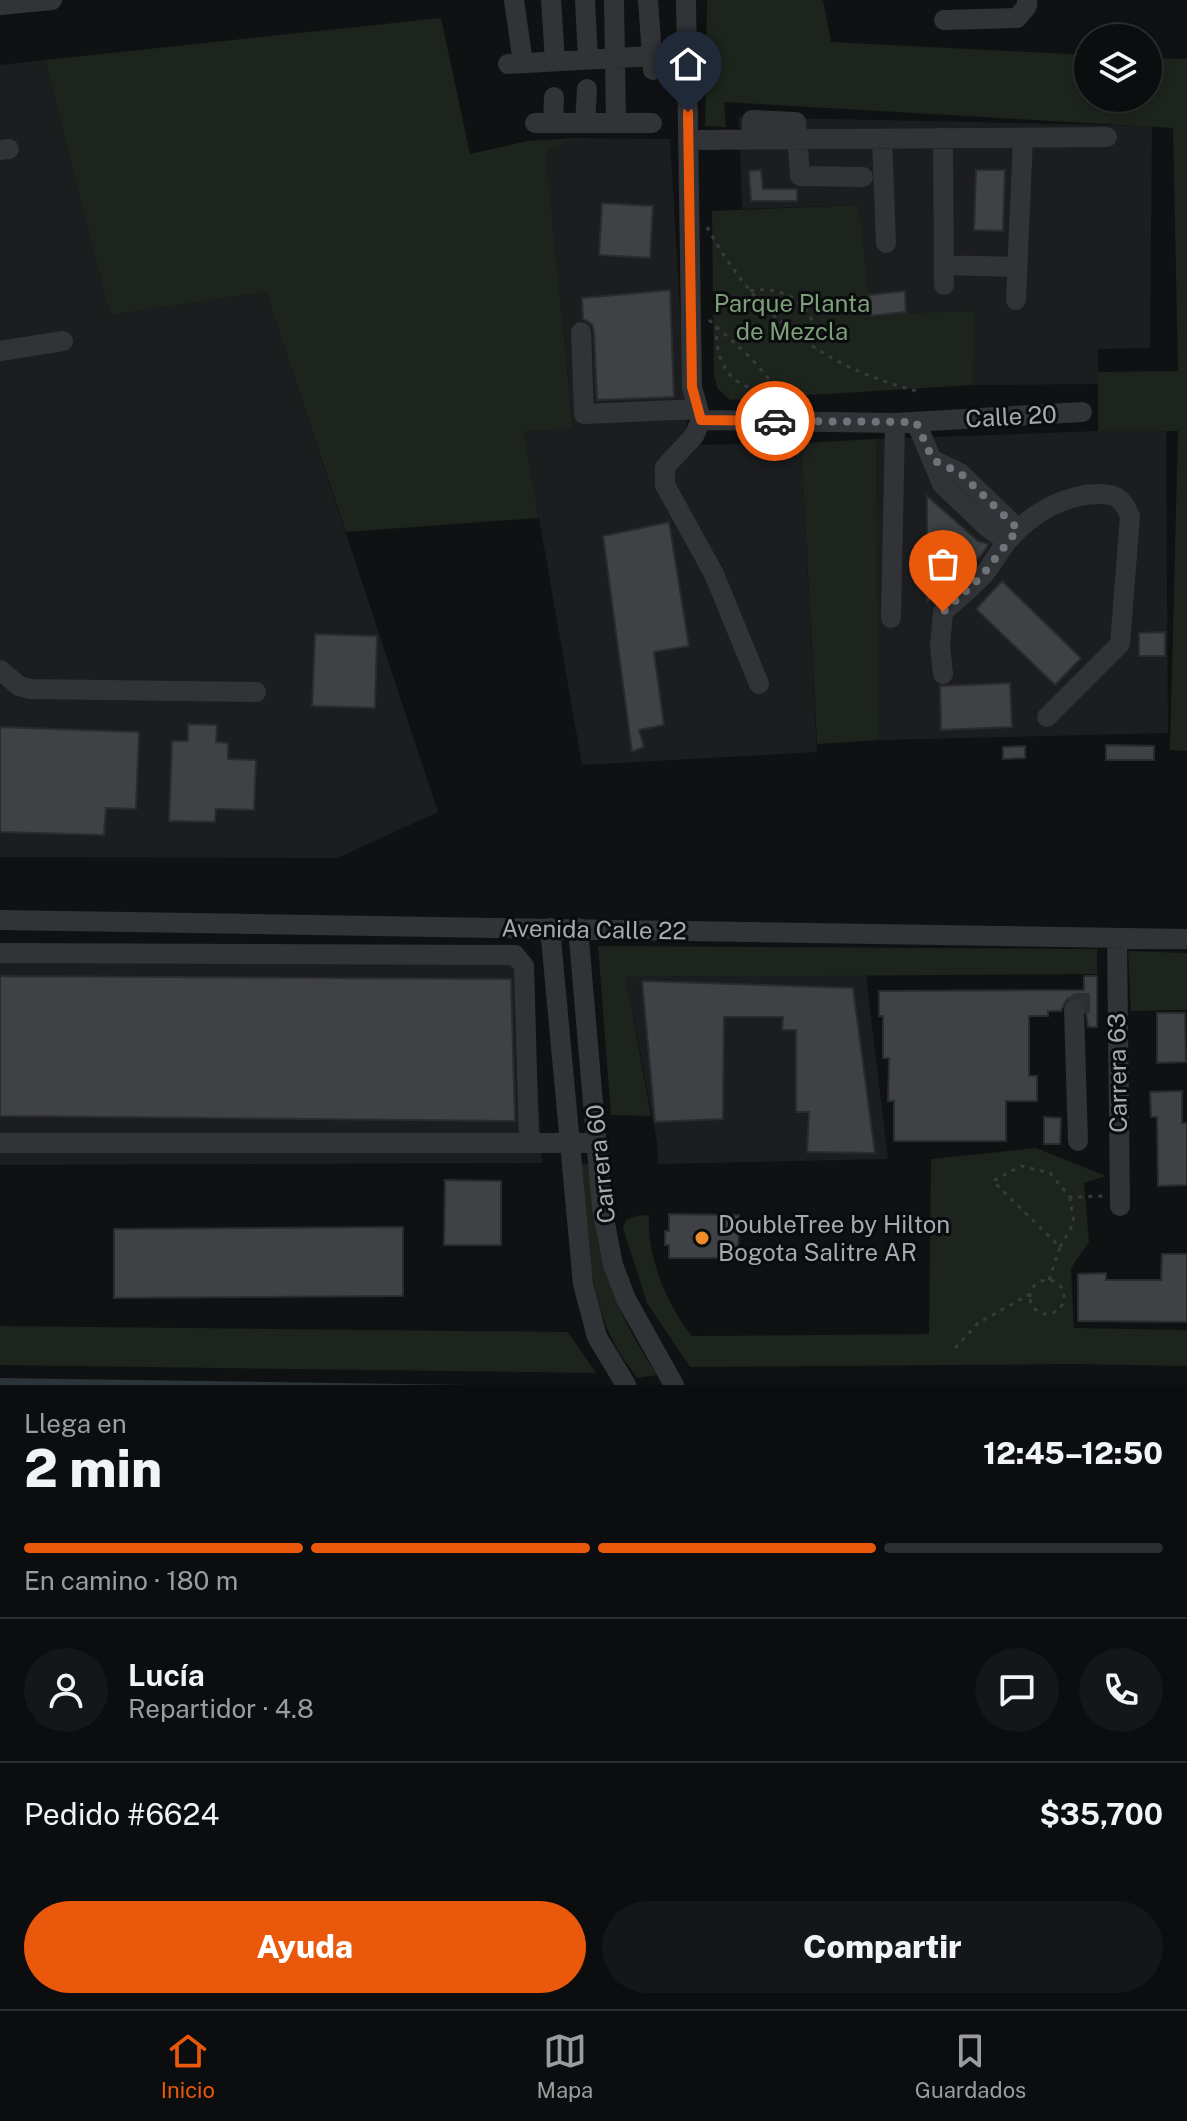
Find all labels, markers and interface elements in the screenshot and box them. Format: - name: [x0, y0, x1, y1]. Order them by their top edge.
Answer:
- map controls: [1074, 24, 1162, 112]
- button: layers: [1074, 24, 1162, 112]
- pin: [654, 30, 722, 112]
- icon: home: [666, 42, 710, 86]
- park label: Parque Planta de Mezcla: [714, 289, 870, 345]
- courier: [735, 381, 815, 461]
- icon: car: [753, 399, 797, 443]
- street label: Calle 20: [965, 400, 1057, 432]
- pin: [909, 530, 977, 612]
- icon: bag: [921, 542, 965, 586]
- street label: Avenida Calle 22: [501, 913, 687, 945]
- street label: Carrera 63: [1102, 1013, 1132, 1133]
- street label: Carrera 60: [580, 1103, 620, 1225]
- place label: DoubleTree by Hilton Bogota Salitre AR: [718, 1210, 950, 1266]
- marker: DoubleTree by Hilton Bogota Salitre AR: [693, 1229, 711, 1247]
- text: Llega en: [24, 1408, 127, 1439]
- text: 12:45–12:50: [983, 1435, 1163, 1471]
- text: 2 min: [24, 1438, 162, 1499]
- text: En camino · 180 m: [24, 1565, 238, 1596]
- button: person: [24, 1648, 108, 1732]
- button: chat: [975, 1648, 1059, 1732]
- button: phone: [1079, 1648, 1163, 1732]
- text: Lucía: [128, 1657, 205, 1693]
- text: Repartidor · 4.8: [128, 1693, 314, 1724]
- text: Pedido #6624: [24, 1796, 219, 1832]
- text: $35,700: [1039, 1796, 1163, 1832]
- button: Ayuda: [24, 1901, 586, 1993]
- button: Compartir: [602, 1901, 1163, 1993]
- tab: Inicio: [161, 2029, 215, 2103]
- tab: Mapa: [536, 2029, 593, 2103]
- tab: Guardados: [915, 2029, 1026, 2103]

